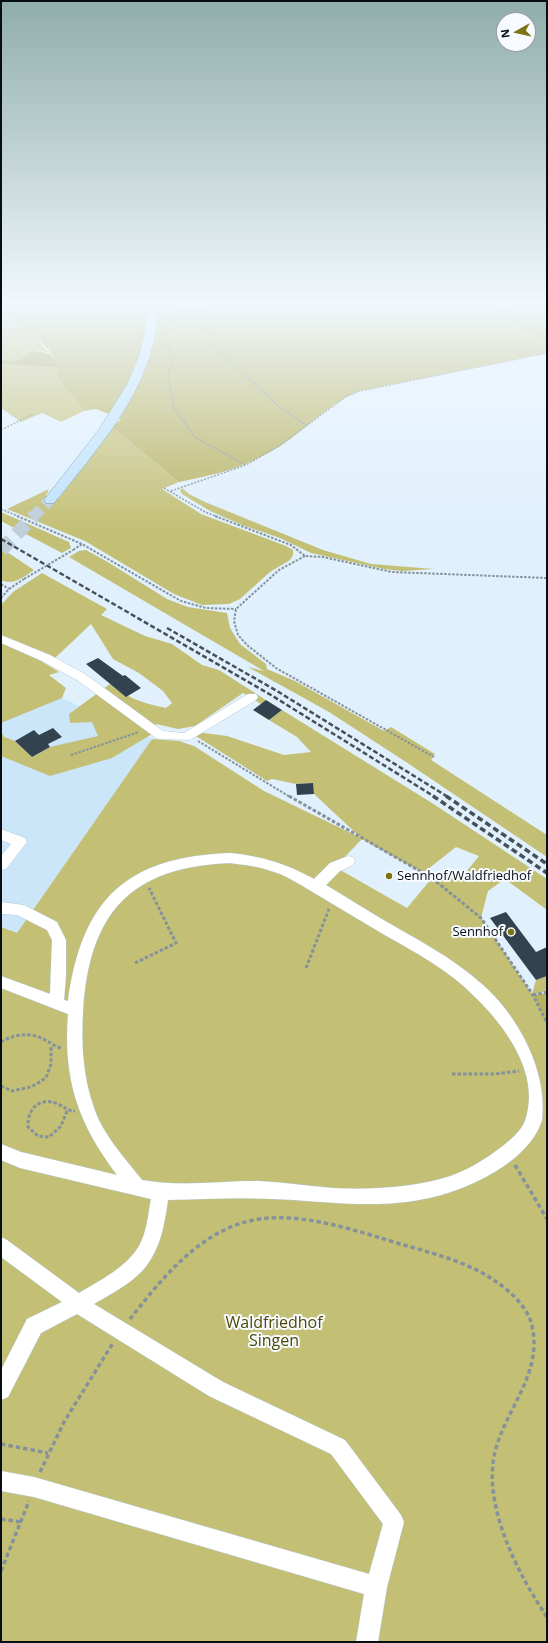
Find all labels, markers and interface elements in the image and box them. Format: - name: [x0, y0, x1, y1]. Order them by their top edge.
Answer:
- north arrow: [496, 12, 536, 52]
- text: N: [497, 28, 513, 39]
- place label: Sennhof/Waldfriedhof: [397, 868, 531, 884]
- marker: Sennhof/Waldfriedhof: [384, 871, 394, 881]
- place label: Sennhof: [452, 924, 503, 940]
- marker: Sennhof: [506, 927, 516, 937]
- park label: Waldfriedhof Singen: [225, 1313, 323, 1351]

